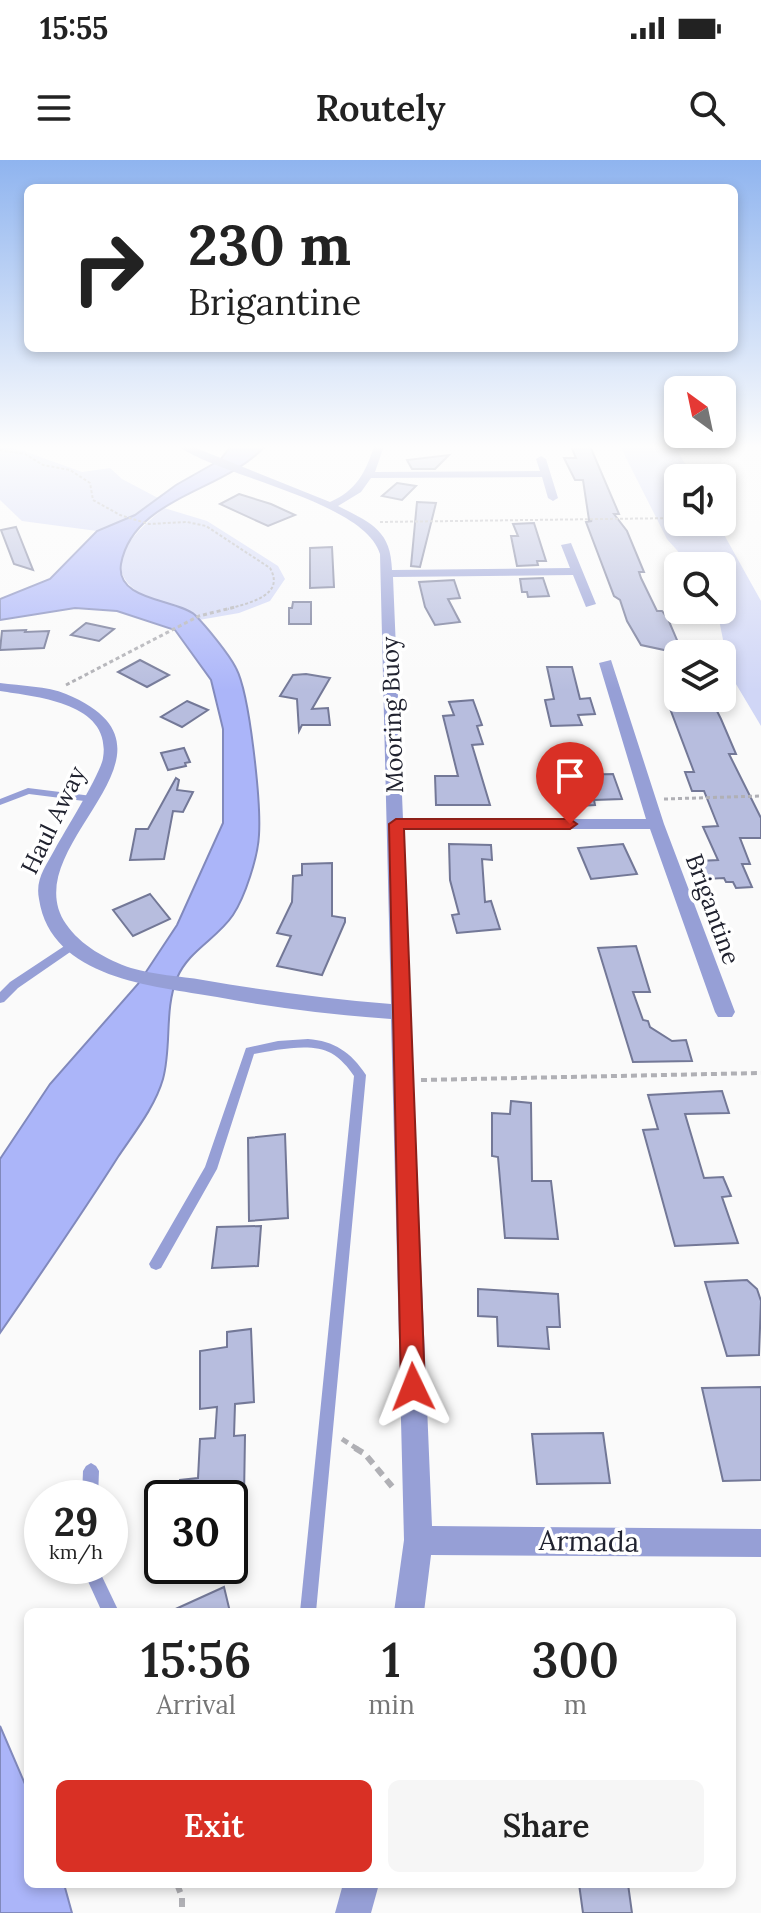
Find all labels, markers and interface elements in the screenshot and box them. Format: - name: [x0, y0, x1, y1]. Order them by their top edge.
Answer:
- text: 15:55: [40, 9, 108, 47]
- text: Routely: [315, 85, 446, 131]
- icon: menu: [32, 86, 76, 130]
- icon: search: [685, 86, 729, 130]
- text: 230 m: [188, 209, 351, 280]
- icon: right: [56, 216, 160, 320]
- text: Brigantine: [188, 279, 361, 325]
- north arrow: [664, 376, 736, 448]
- map controls: [664, 376, 736, 712]
- button: sound: [664, 464, 736, 536]
- button: search: [664, 552, 736, 624]
- street label: Mooring Buoy: [374, 636, 410, 794]
- button: layers: [664, 640, 736, 712]
- pin: [536, 742, 604, 824]
- icon: arrive: [548, 754, 592, 798]
- street label: Haul Away: [14, 761, 93, 879]
- street label: Brigantine: [679, 849, 747, 969]
- position arrow: [371, 1345, 455, 1429]
- speed limit sign: 30: [144, 1480, 248, 1584]
- text: 29: [54, 1496, 98, 1547]
- street label: Armada: [538, 1522, 639, 1560]
- text: km/h: [49, 1539, 103, 1564]
- text: 15:56: [141, 1629, 251, 1690]
- text: 1: [382, 1629, 401, 1690]
- text: 300: [532, 1629, 619, 1690]
- text: Arrival: [156, 1688, 236, 1721]
- text: min: [368, 1688, 415, 1721]
- text: m: [564, 1688, 587, 1721]
- button: Exit: [56, 1780, 372, 1872]
- button: Share: [388, 1780, 704, 1872]

